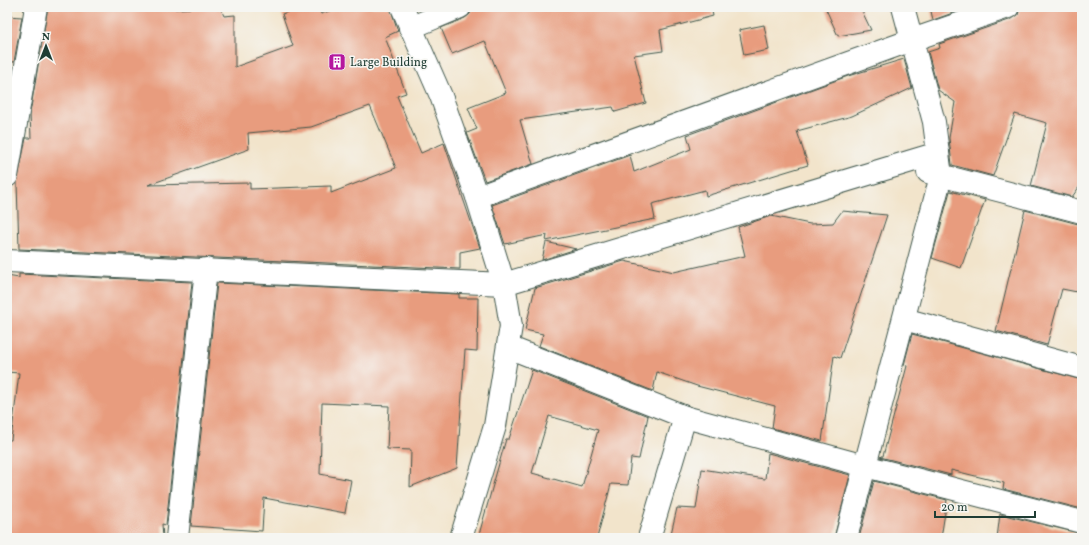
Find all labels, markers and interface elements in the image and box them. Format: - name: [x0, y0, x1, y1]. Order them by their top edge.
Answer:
- north arrow: [26, 26, 66, 66]
- text: N: [42, 30, 50, 45]
- building icon: Large Building: [327, 52, 347, 72]
- place label: Large Building: [350, 55, 427, 71]
- scale bar: [935, 493, 1035, 519]
- text: 20 m: [941, 500, 968, 516]

